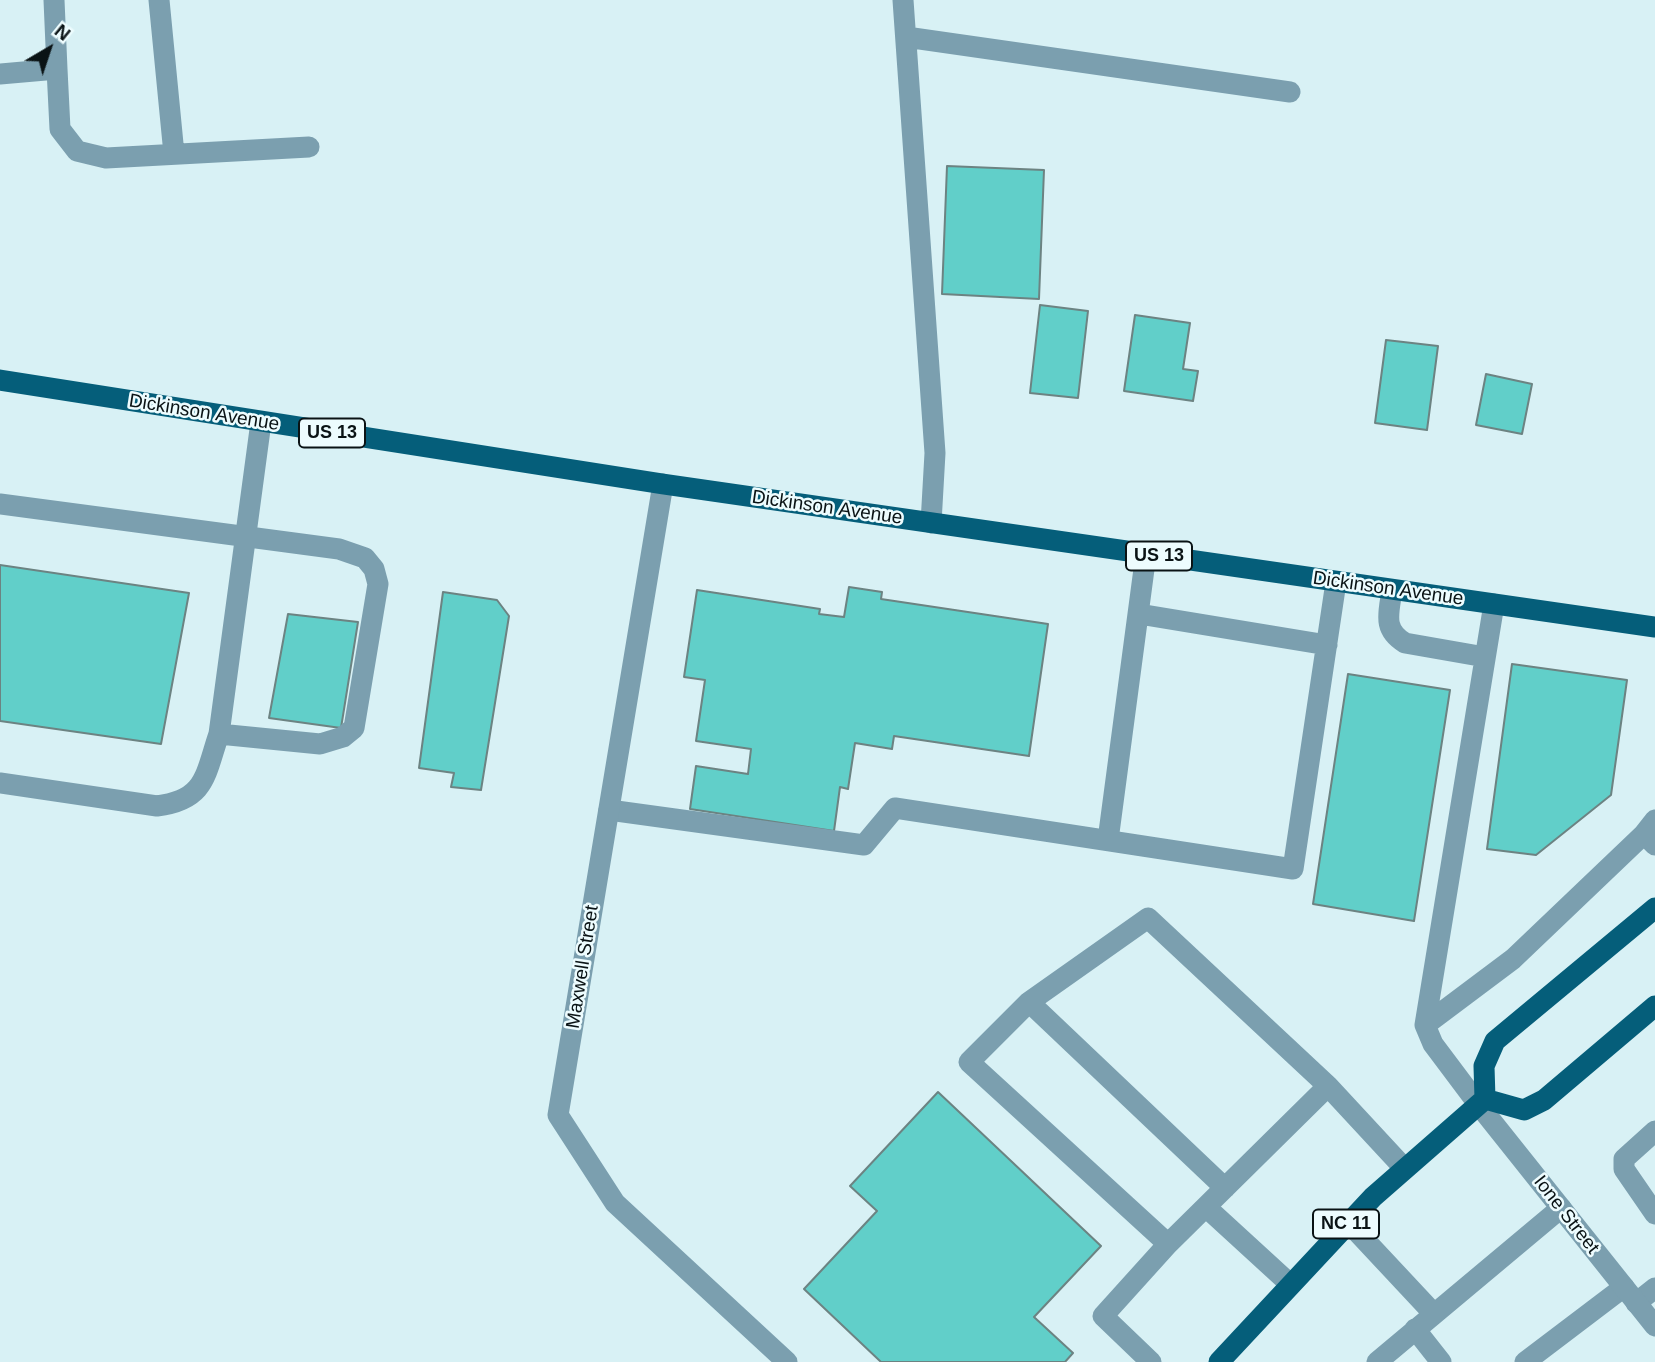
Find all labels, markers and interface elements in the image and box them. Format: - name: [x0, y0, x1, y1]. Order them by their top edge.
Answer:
- north arrow: [14, 14, 84, 84]
- text: N: [51, 20, 74, 45]
- street label: Dickinson Avenue: [127, 390, 281, 436]
- road number: US 13: [299, 418, 365, 447]
- street label: Dickinson Avenue: [750, 486, 904, 530]
- road number: US 13: [1126, 542, 1192, 570]
- street label: Dickinson Avenue: [1311, 567, 1465, 611]
- street label: Maxwell Street: [562, 904, 604, 1030]
- street label: Ione Street: [1528, 1171, 1604, 1259]
- road number: NC 11: [1313, 1210, 1379, 1238]

